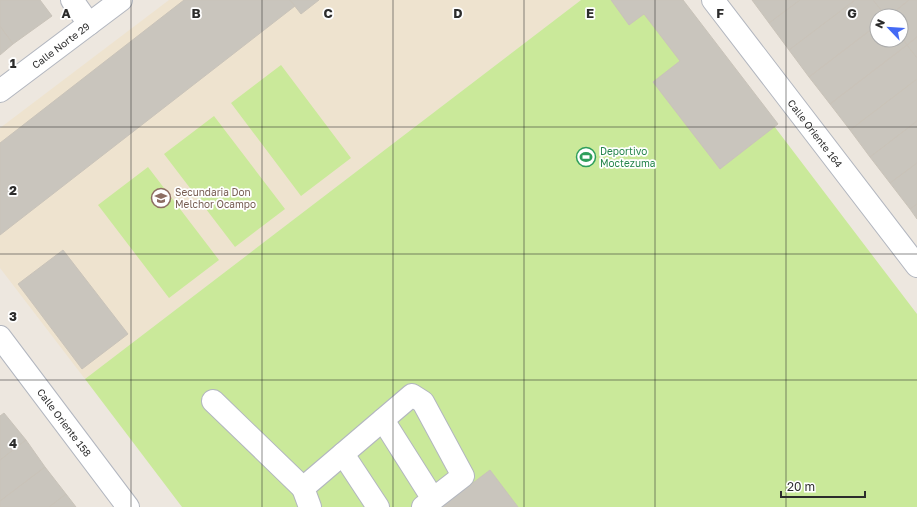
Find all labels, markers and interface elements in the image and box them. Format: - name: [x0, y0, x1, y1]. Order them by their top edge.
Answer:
- text: A: [61, 5, 71, 21]
- text: B: [191, 5, 201, 21]
- text: C: [323, 5, 333, 21]
- text: D: [453, 5, 463, 21]
- text: E: [586, 5, 594, 21]
- text: F: [716, 5, 724, 21]
- text: G: [847, 5, 857, 21]
- north arrow: [869, 8, 909, 48]
- text: N: [872, 17, 887, 30]
- street label: Calle Norte 29: [30, 20, 92, 71]
- text: 1: [10, 55, 17, 71]
- street label: Calle Oriente 164: [785, 97, 845, 170]
- place label: Deportivo Moctezuma: [600, 145, 656, 169]
- sports icon: Deportivo Moctezuma: [575, 146, 597, 168]
- text: 2: [9, 182, 17, 198]
- place label: Secundaria Don Melchor Ocampo: [175, 186, 256, 210]
- school or university icon: Secundaria Don Melchor Ocampo: [150, 187, 172, 209]
- text: 3: [9, 308, 17, 324]
- street label: Calle Oriente 158: [35, 386, 94, 459]
- text: 4: [9, 435, 17, 451]
- scale bar: [781, 473, 865, 499]
- text: 20 m: [787, 479, 815, 494]

